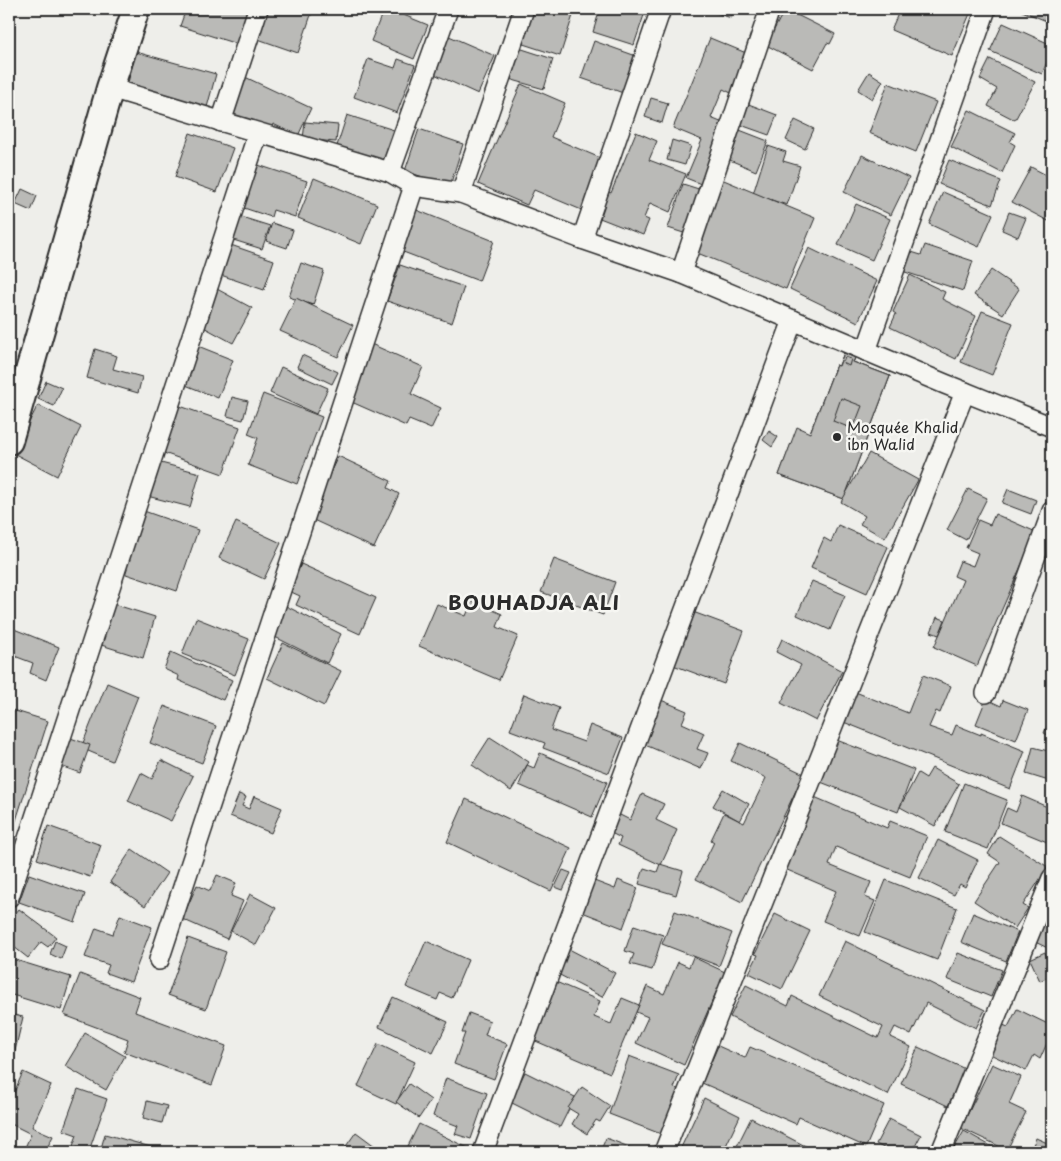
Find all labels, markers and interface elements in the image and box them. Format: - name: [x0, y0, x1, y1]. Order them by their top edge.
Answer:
- place label: Mosquée Khalid ibn Walid: [847, 415, 959, 455]
- marker: Mosquée Khalid ibn Walid: [831, 431, 843, 443]
- district label: BOUHADJA ALI: [448, 587, 620, 617]

